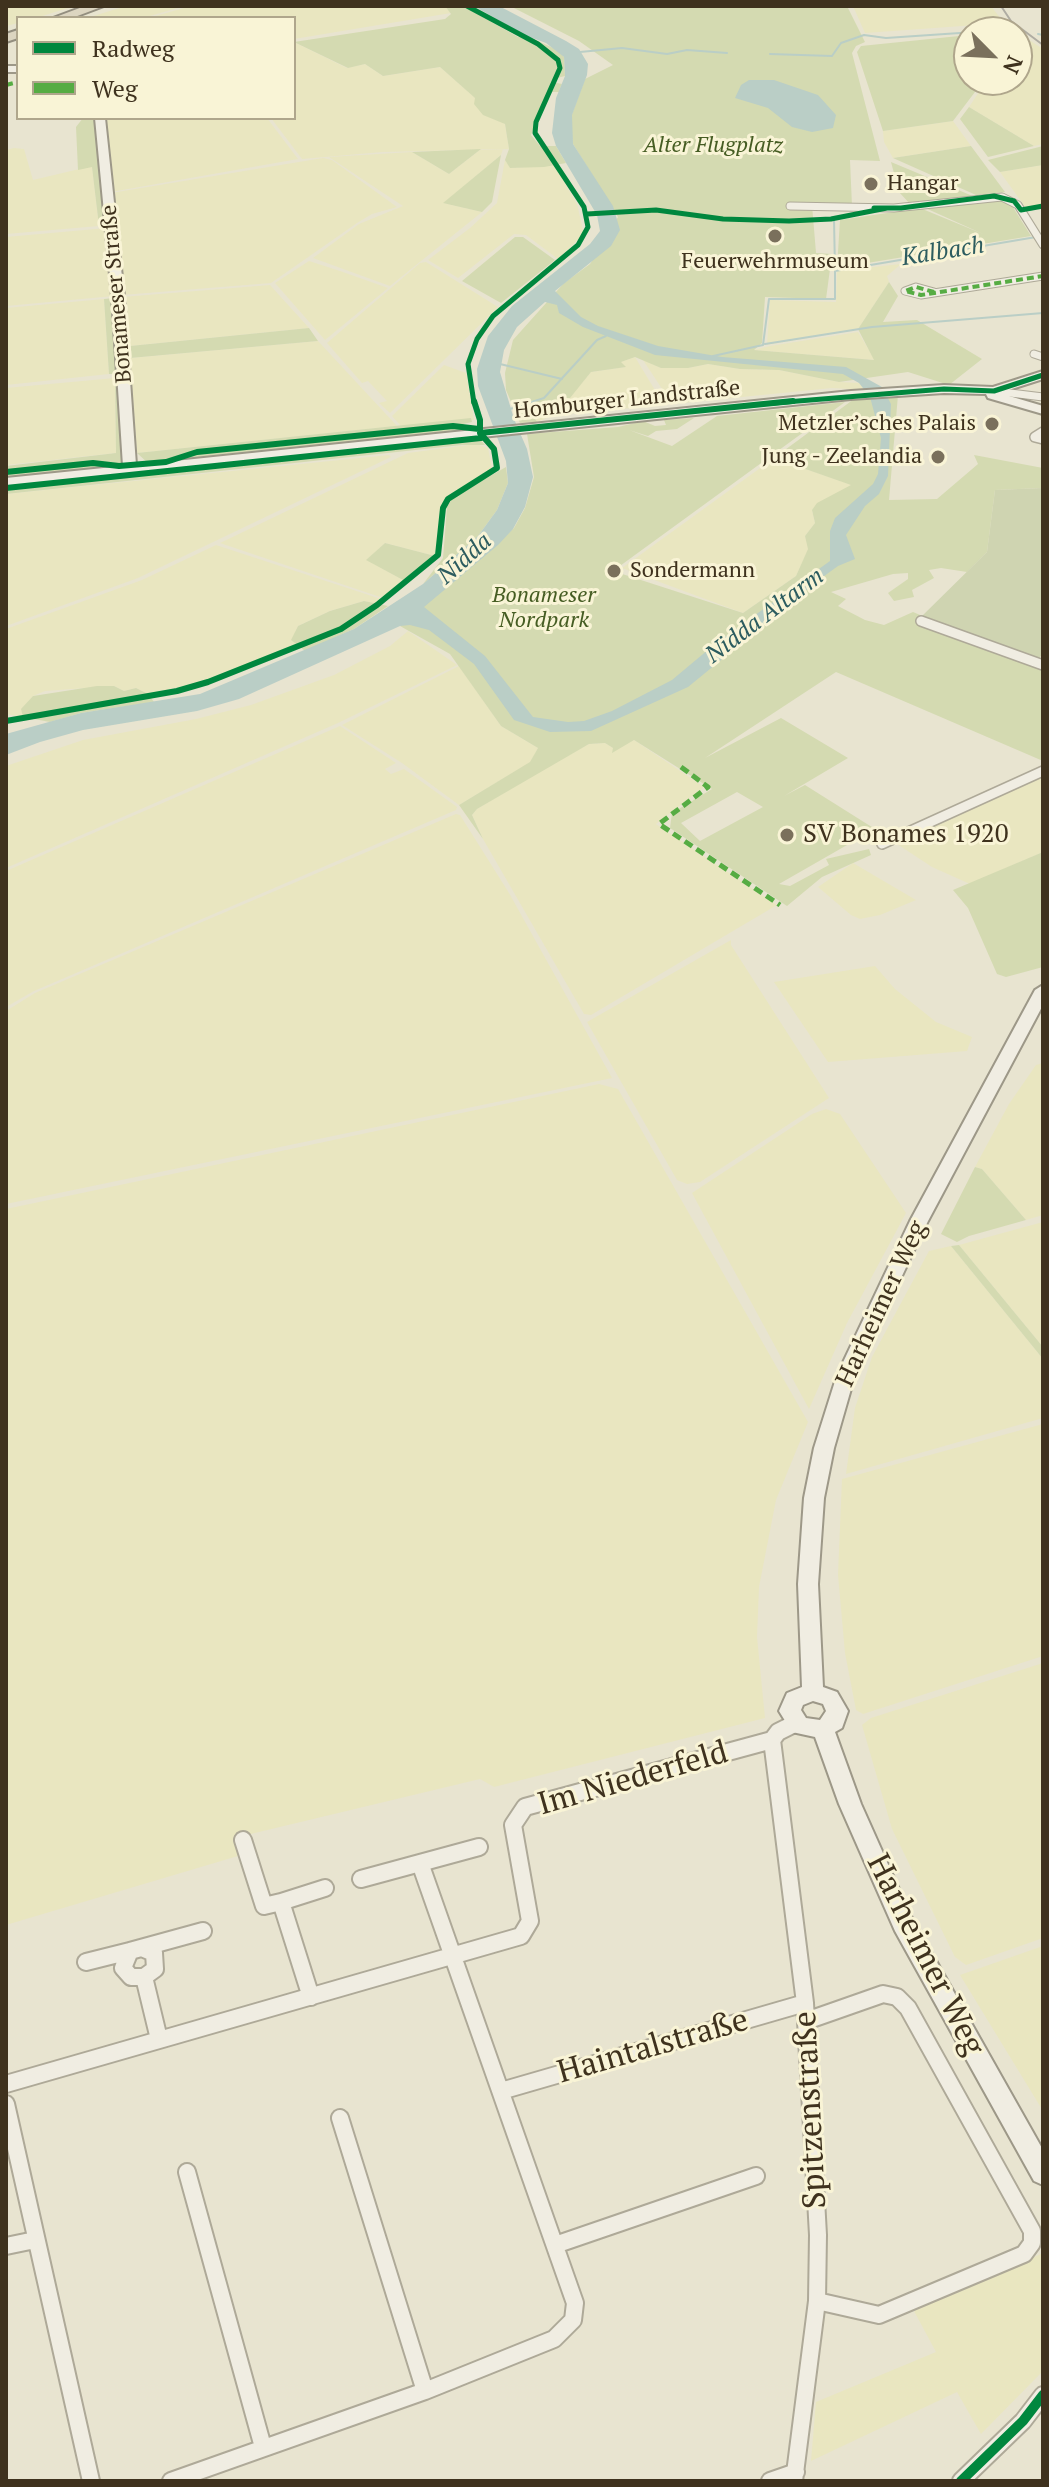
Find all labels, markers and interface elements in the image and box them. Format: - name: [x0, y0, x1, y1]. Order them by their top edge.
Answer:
- legend: [16, 16, 296, 120]
- north arrow: [953, 16, 1033, 96]
- text: Radweg: [92, 32, 175, 64]
- text: N: [997, 52, 1030, 79]
- text: Weg: [92, 72, 138, 104]
- park label: Alter Flugplatz: [643, 133, 783, 159]
- place label: Hangar: [887, 171, 958, 197]
- marker: Hangar: [862, 175, 880, 193]
- street label: Bonameser Straße: [96, 204, 138, 384]
- marker: Feuerwehrmuseum: [766, 227, 784, 245]
- water label: Kalbach: [900, 231, 986, 273]
- place label: Feuerwehrmuseum: [681, 249, 869, 275]
- street label: Homburger Landstraße: [513, 375, 741, 425]
- place label: Metzler’sches Palais: [778, 411, 976, 437]
- marker: Metzler’sches Palais: [983, 415, 1001, 433]
- place label: Jung - Zeelandia: [761, 444, 922, 470]
- marker: Jung - Zeelandia: [929, 448, 947, 466]
- water label: Nidda: [432, 527, 498, 591]
- place label: Sondermann: [630, 558, 755, 584]
- marker: Sondermann: [605, 562, 623, 580]
- water label: Nidda Altarm: [700, 562, 830, 670]
- park label: Bonameser Nordpark: [492, 583, 596, 634]
- place label: SV Bonames 1920: [803, 819, 1009, 851]
- marker: SV Bonames 1920: [778, 826, 796, 844]
- street label: Harheimer Weg: [830, 1216, 934, 1392]
- street label: Im Niederfeld: [534, 1734, 732, 1824]
- street label: Harheimer Weg: [858, 1848, 992, 2062]
- street label: Haintalstraße: [553, 2001, 753, 2093]
- street label: Spitzenstraße: [787, 2010, 835, 2210]

